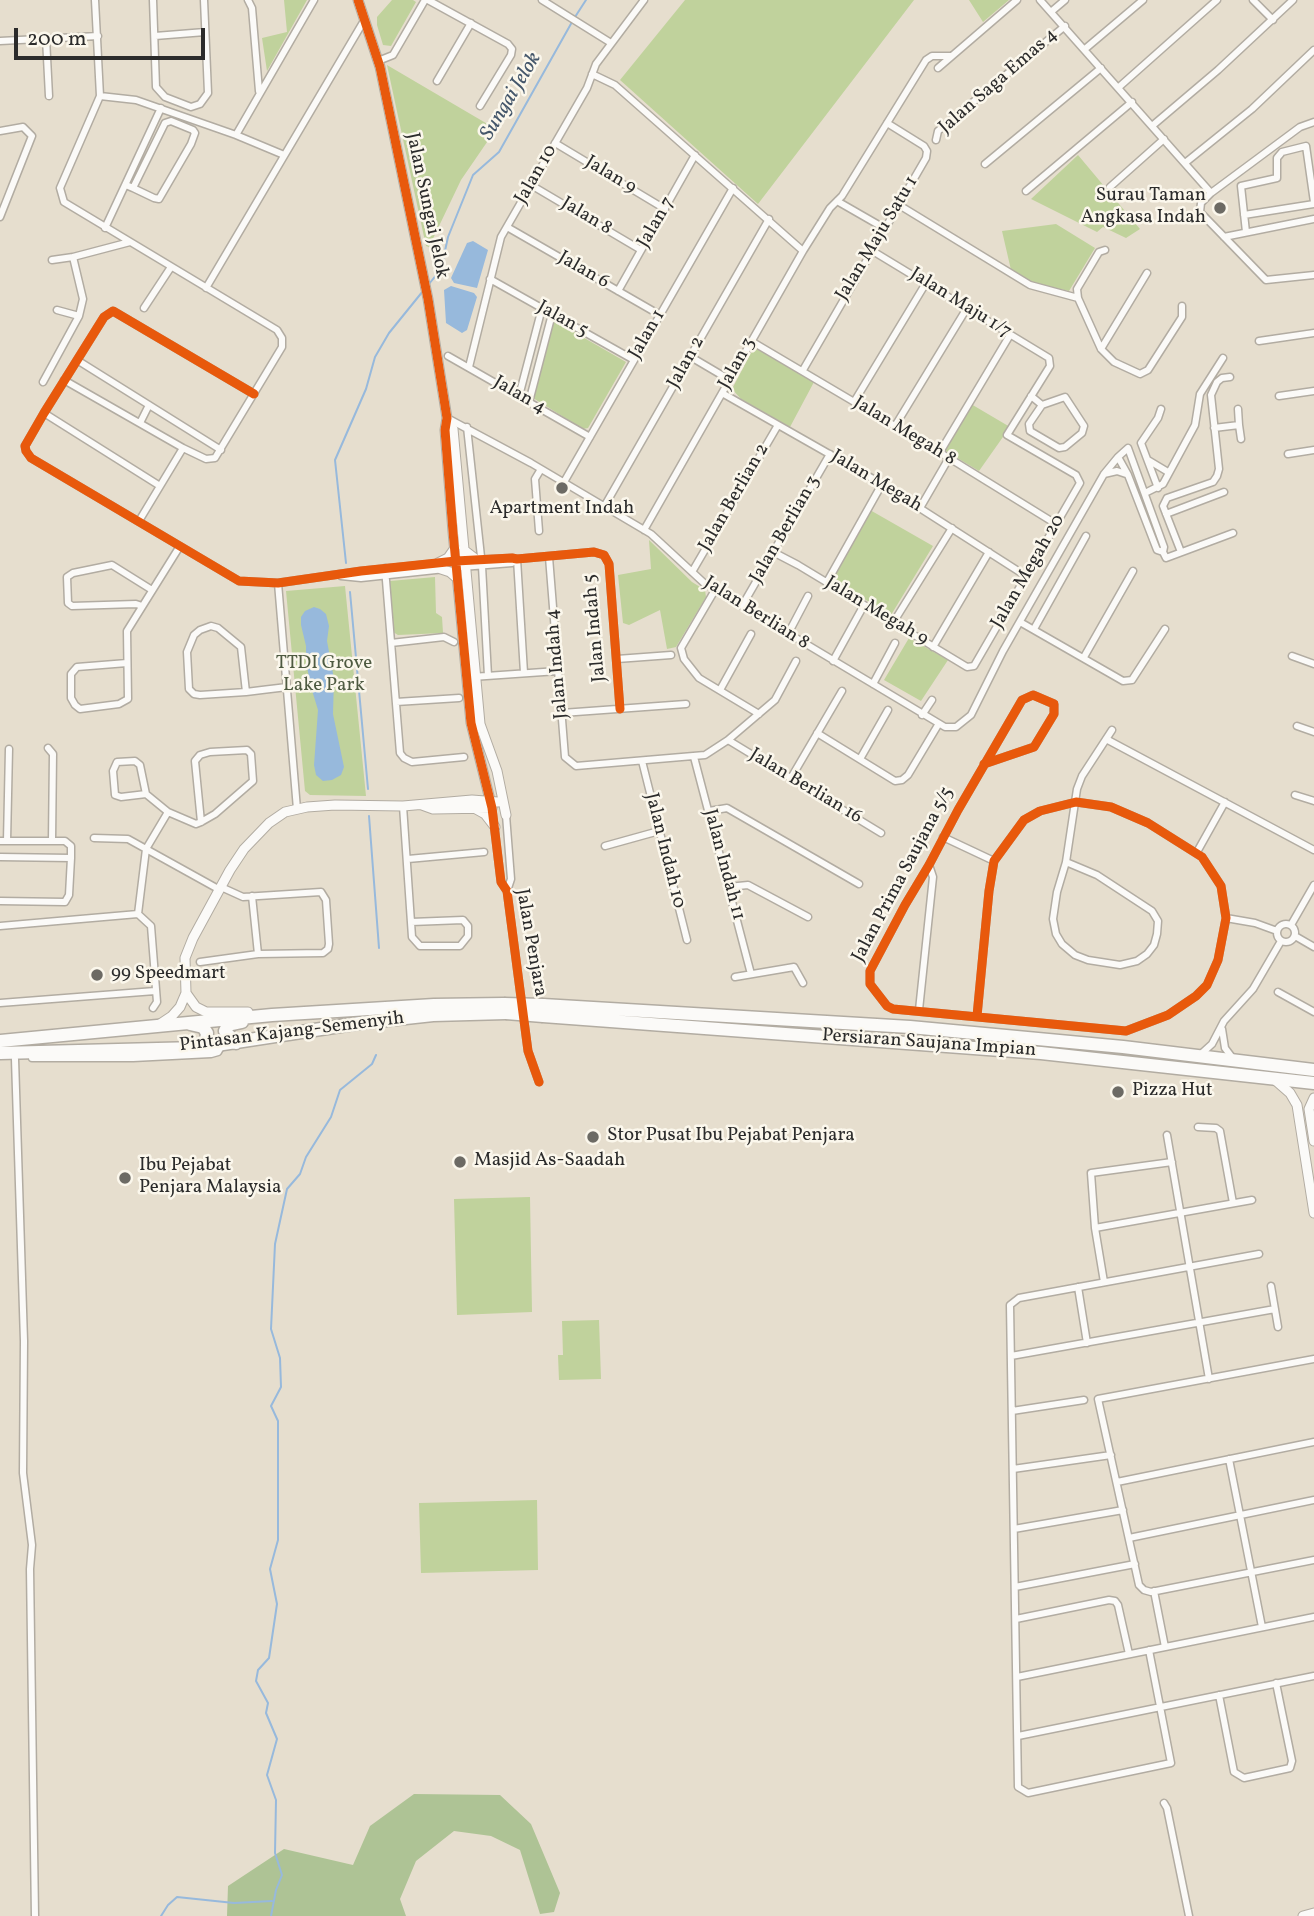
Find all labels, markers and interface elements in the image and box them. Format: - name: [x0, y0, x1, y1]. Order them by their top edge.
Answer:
- scale bar: [18, 14, 208, 58]
- street label: Jalan Saga Emas 4: [935, 24, 1063, 140]
- text: 200 m: [27, 25, 87, 54]
- water label: Sungai Jelok: [476, 48, 548, 146]
- street label: Jalan Sungai Jelok: [399, 131, 453, 281]
- street label: Jalan 10: [511, 141, 563, 209]
- street label: Jalan 9: [580, 152, 640, 200]
- street label: Jalan Maju Satu 1: [832, 173, 924, 305]
- place label: Surau Taman Angkasa Indah: [1081, 186, 1206, 230]
- street label: Jalan 8: [556, 193, 616, 241]
- street label: Jalan 7: [633, 193, 681, 253]
- marker: Surau Taman Angkasa Indah: [1212, 200, 1228, 216]
- street label: Jalan 6: [553, 247, 613, 295]
- street label: Jalan Maju 1/7: [905, 264, 1015, 344]
- street label: Jalan 5: [532, 297, 592, 343]
- street label: Jalan 1: [625, 306, 671, 364]
- street label: Jalan 2: [663, 333, 711, 393]
- street label: Jalan 3: [715, 334, 761, 394]
- street label: Jalan 4: [488, 372, 550, 420]
- street label: Jalan Megah 8: [848, 392, 960, 472]
- street label: Jalan Berlian 2: [695, 440, 775, 556]
- street label: Jalan Megah: [826, 446, 926, 518]
- street label: Jalan Berlian 3: [746, 472, 826, 588]
- marker: Apartment Indah: [554, 480, 570, 496]
- place label: Apartment Indah: [490, 499, 634, 521]
- street label: Jalan Megah 20: [987, 511, 1071, 633]
- street label: Jalan Berlian 8: [699, 572, 813, 656]
- street label: Jalan Megah 9: [820, 572, 932, 652]
- street label: Jalan Indah 5: [580, 573, 612, 683]
- street label: Jalan Indah 4: [542, 608, 574, 720]
- park label: TTDI Grove Lake Park: [276, 654, 372, 698]
- street label: Jalan Berlian 16: [744, 744, 866, 830]
- street label: Jalan Prima Saujana 5/5: [848, 784, 960, 966]
- street label: Jalan Indah 10: [639, 791, 689, 911]
- street label: Jalan Indah 11: [697, 807, 749, 923]
- street label: Jalan Penjara: [509, 887, 551, 999]
- place label: 99 Speedmart: [111, 964, 226, 986]
- marker: 99 Speedmart: [89, 967, 105, 983]
- street label: Pintasan Kajang-Semenyih: [178, 1008, 406, 1058]
- street label: Persiaran Saujana Impian: [821, 1025, 1037, 1063]
- place label: Pizza Hut: [1132, 1081, 1213, 1103]
- marker: Pizza Hut: [1110, 1084, 1126, 1100]
- place label: Stor Pusat Ibu Pejabat Penjara: [607, 1126, 855, 1148]
- marker: Stor Pusat Ibu Pejabat Penjara: [585, 1129, 601, 1145]
- place label: Masjid As-Saadah: [474, 1151, 625, 1173]
- marker: Masjid As-Saadah: [452, 1154, 468, 1170]
- place label: Ibu Pejabat Penjara Malaysia: [139, 1156, 281, 1200]
- marker: Ibu Pejabat Penjara Malaysia: [117, 1170, 133, 1186]

